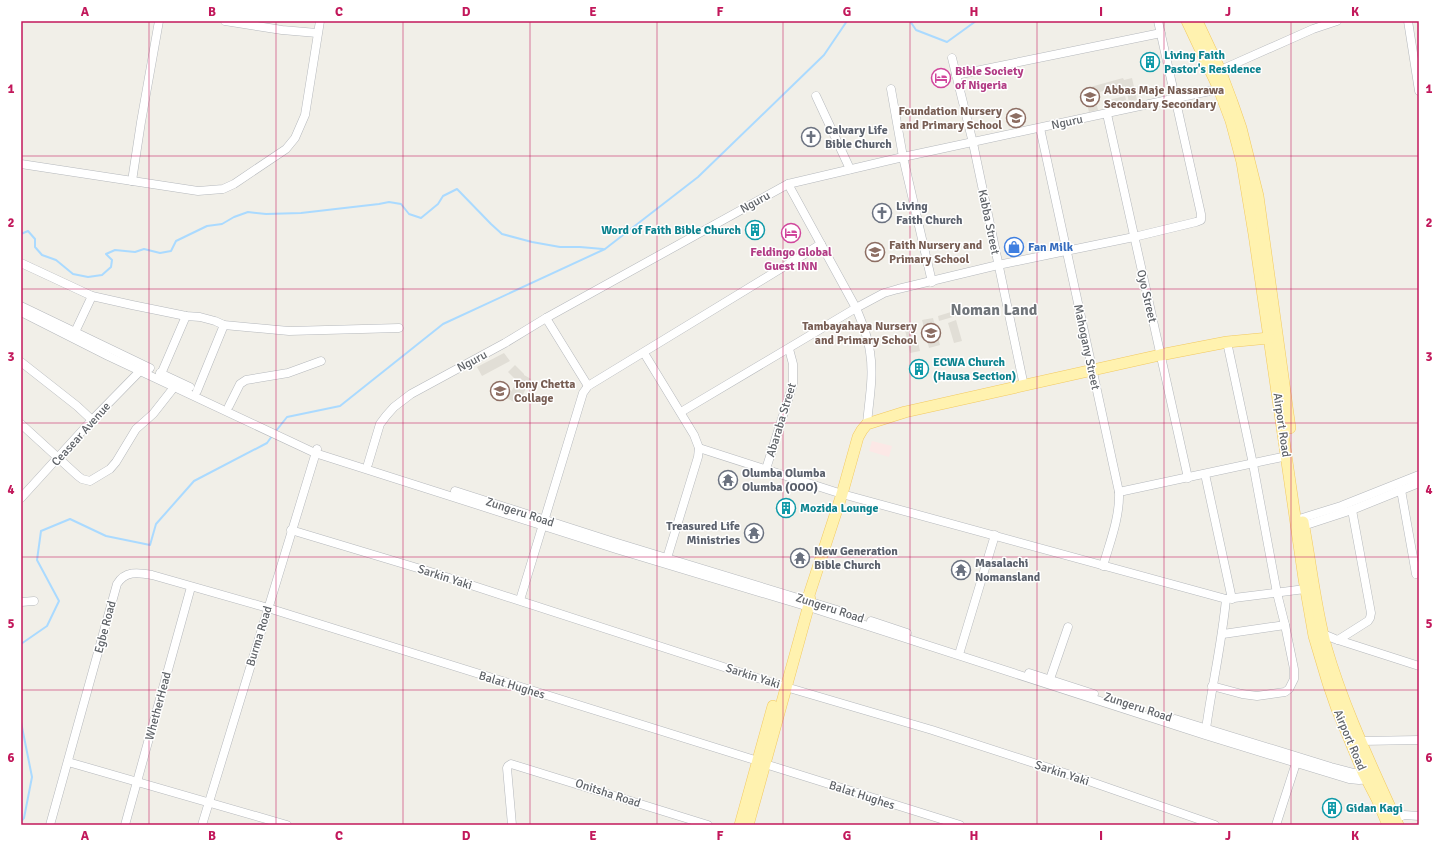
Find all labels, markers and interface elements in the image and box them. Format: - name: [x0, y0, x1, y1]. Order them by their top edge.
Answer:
- text: A: [81, 4, 90, 20]
- text: B: [208, 4, 216, 20]
- text: C: [335, 4, 343, 20]
- text: D: [462, 4, 471, 20]
- text: E: [589, 4, 597, 20]
- text: F: [717, 4, 724, 20]
- text: G: [843, 4, 851, 20]
- text: H: [970, 4, 978, 20]
- text: I: [1099, 4, 1103, 20]
- text: J: [1225, 4, 1231, 20]
- text: K: [1351, 4, 1359, 20]
- place label: Living Faith Pastor's Residence: [1164, 48, 1261, 77]
- building icon: Living Faith Pastor's Residence: [1139, 51, 1161, 73]
- place label: Bible Society of Nigeria: [955, 64, 1024, 93]
- hotel icon: Bible Society of Nigeria: [930, 67, 952, 89]
- text: 1: [7, 81, 15, 97]
- text: 1: [1425, 81, 1433, 97]
- place label: Abbas Maje Nassarawa Secondary Secondary: [1104, 83, 1224, 112]
- school or university icon: Abbas Maje Nassarawa Secondary Secondary: [1079, 86, 1101, 108]
- place label: Foundation Nursery and Primary School: [898, 104, 1002, 133]
- school or university icon: Foundation Nursery and Primary School: [1005, 107, 1027, 129]
- street label: Nguru: [1050, 112, 1084, 133]
- place label: Calvary Life Bible Church: [825, 123, 892, 152]
- church icon: Calvary Life Bible Church: [800, 126, 822, 148]
- street label: Nguru: [738, 188, 773, 217]
- street label: Kabba Street: [974, 188, 1003, 256]
- place label: Living Faith Church: [896, 199, 963, 228]
- church icon: Living Faith Church: [871, 202, 893, 224]
- text: 2: [7, 215, 15, 231]
- text: 2: [1425, 215, 1433, 231]
- building icon: Word of Faith Bible Church: [744, 219, 766, 241]
- hotel icon: Feldingo Global Guest INN: [780, 222, 802, 244]
- place label: Word of Faith Bible Church: [601, 223, 741, 238]
- shop icon: Fan Milk: [1003, 236, 1025, 258]
- place label: Faith Nursery and Primary School: [889, 238, 983, 267]
- place label: Fan Milk: [1028, 240, 1074, 255]
- school or university icon: Faith Nursery and Primary School: [864, 241, 886, 263]
- place label: Feldingo Global Guest INN: [750, 245, 832, 274]
- street label: Oyo Street: [1133, 268, 1160, 324]
- district label: Noman Land: [951, 300, 1038, 320]
- street label: Mahogany Street: [1070, 303, 1103, 391]
- place label: Tambayahaya Nursery and Primary School: [802, 319, 917, 348]
- school or university icon: Tambayahaya Nursery and Primary School: [920, 322, 942, 344]
- street label: Nguru: [455, 347, 490, 376]
- text: 3: [7, 349, 15, 365]
- text: 3: [1425, 349, 1433, 365]
- place label: ECWA Church (Hausa Section): [933, 355, 1016, 384]
- building icon: ECWA Church (Hausa Section): [908, 358, 930, 380]
- place label: Tony Chetta Collage: [514, 377, 575, 406]
- school or university icon: Tony Chetta Collage: [489, 380, 511, 402]
- street label: Abaraba Street: [763, 381, 800, 459]
- street label: Airport Road: [1270, 392, 1293, 458]
- street label: Ceasear Avenue: [49, 399, 114, 470]
- place label: Olumba Olumba Olumba (OOO): [742, 466, 826, 495]
- temple icon: Olumba Olumba Olumba (OOO): [717, 469, 739, 491]
- text: 4: [7, 482, 15, 498]
- text: 4: [1425, 482, 1433, 498]
- street label: Zungeru Road: [484, 494, 556, 531]
- building icon: Mozida Lounge: [775, 497, 797, 519]
- place label: Mozida Lounge: [800, 501, 878, 516]
- place label: Treasured Life Ministries: [666, 519, 741, 548]
- temple icon: Treasured Life Ministries: [743, 522, 765, 544]
- place label: New Generation Bible Church: [814, 544, 898, 573]
- temple icon: New Generation Bible Church: [789, 547, 811, 569]
- place label: Masalachi Nomansland: [975, 556, 1041, 585]
- temple icon: Masalachi Nomansland: [950, 559, 972, 581]
- street label: Sarkin Yaki: [416, 562, 474, 593]
- street label: Zungeru Road: [794, 590, 866, 627]
- street label: Egbe Road: [91, 599, 120, 655]
- street label: Burma Road: [243, 604, 276, 668]
- text: 5: [7, 616, 15, 632]
- text: 5: [1425, 616, 1433, 632]
- street label: Sarkin Yaki: [724, 661, 782, 692]
- street label: Balat Hughes: [477, 668, 547, 703]
- street label: WhetherHead: [142, 670, 175, 742]
- street label: Zungeru Road: [1102, 689, 1174, 726]
- street label: Airport Road: [1330, 707, 1369, 773]
- text: 6: [7, 750, 15, 766]
- text: 6: [1425, 750, 1433, 766]
- street label: Sarkin Yaki: [1033, 758, 1091, 789]
- street label: Onitsha Road: [573, 776, 643, 811]
- street label: Balat Hughes: [827, 778, 897, 813]
- building icon: Gidan Kagi: [1321, 797, 1343, 819]
- place label: Gidan Kagi: [1346, 801, 1403, 816]
- text: A: [81, 828, 90, 844]
- text: B: [208, 828, 216, 844]
- text: C: [335, 828, 343, 844]
- text: D: [462, 828, 471, 844]
- text: E: [589, 828, 597, 844]
- text: F: [717, 828, 724, 844]
- text: G: [843, 828, 851, 844]
- text: H: [970, 828, 978, 844]
- text: I: [1099, 828, 1103, 844]
- text: J: [1225, 828, 1231, 844]
- text: K: [1351, 828, 1359, 844]

